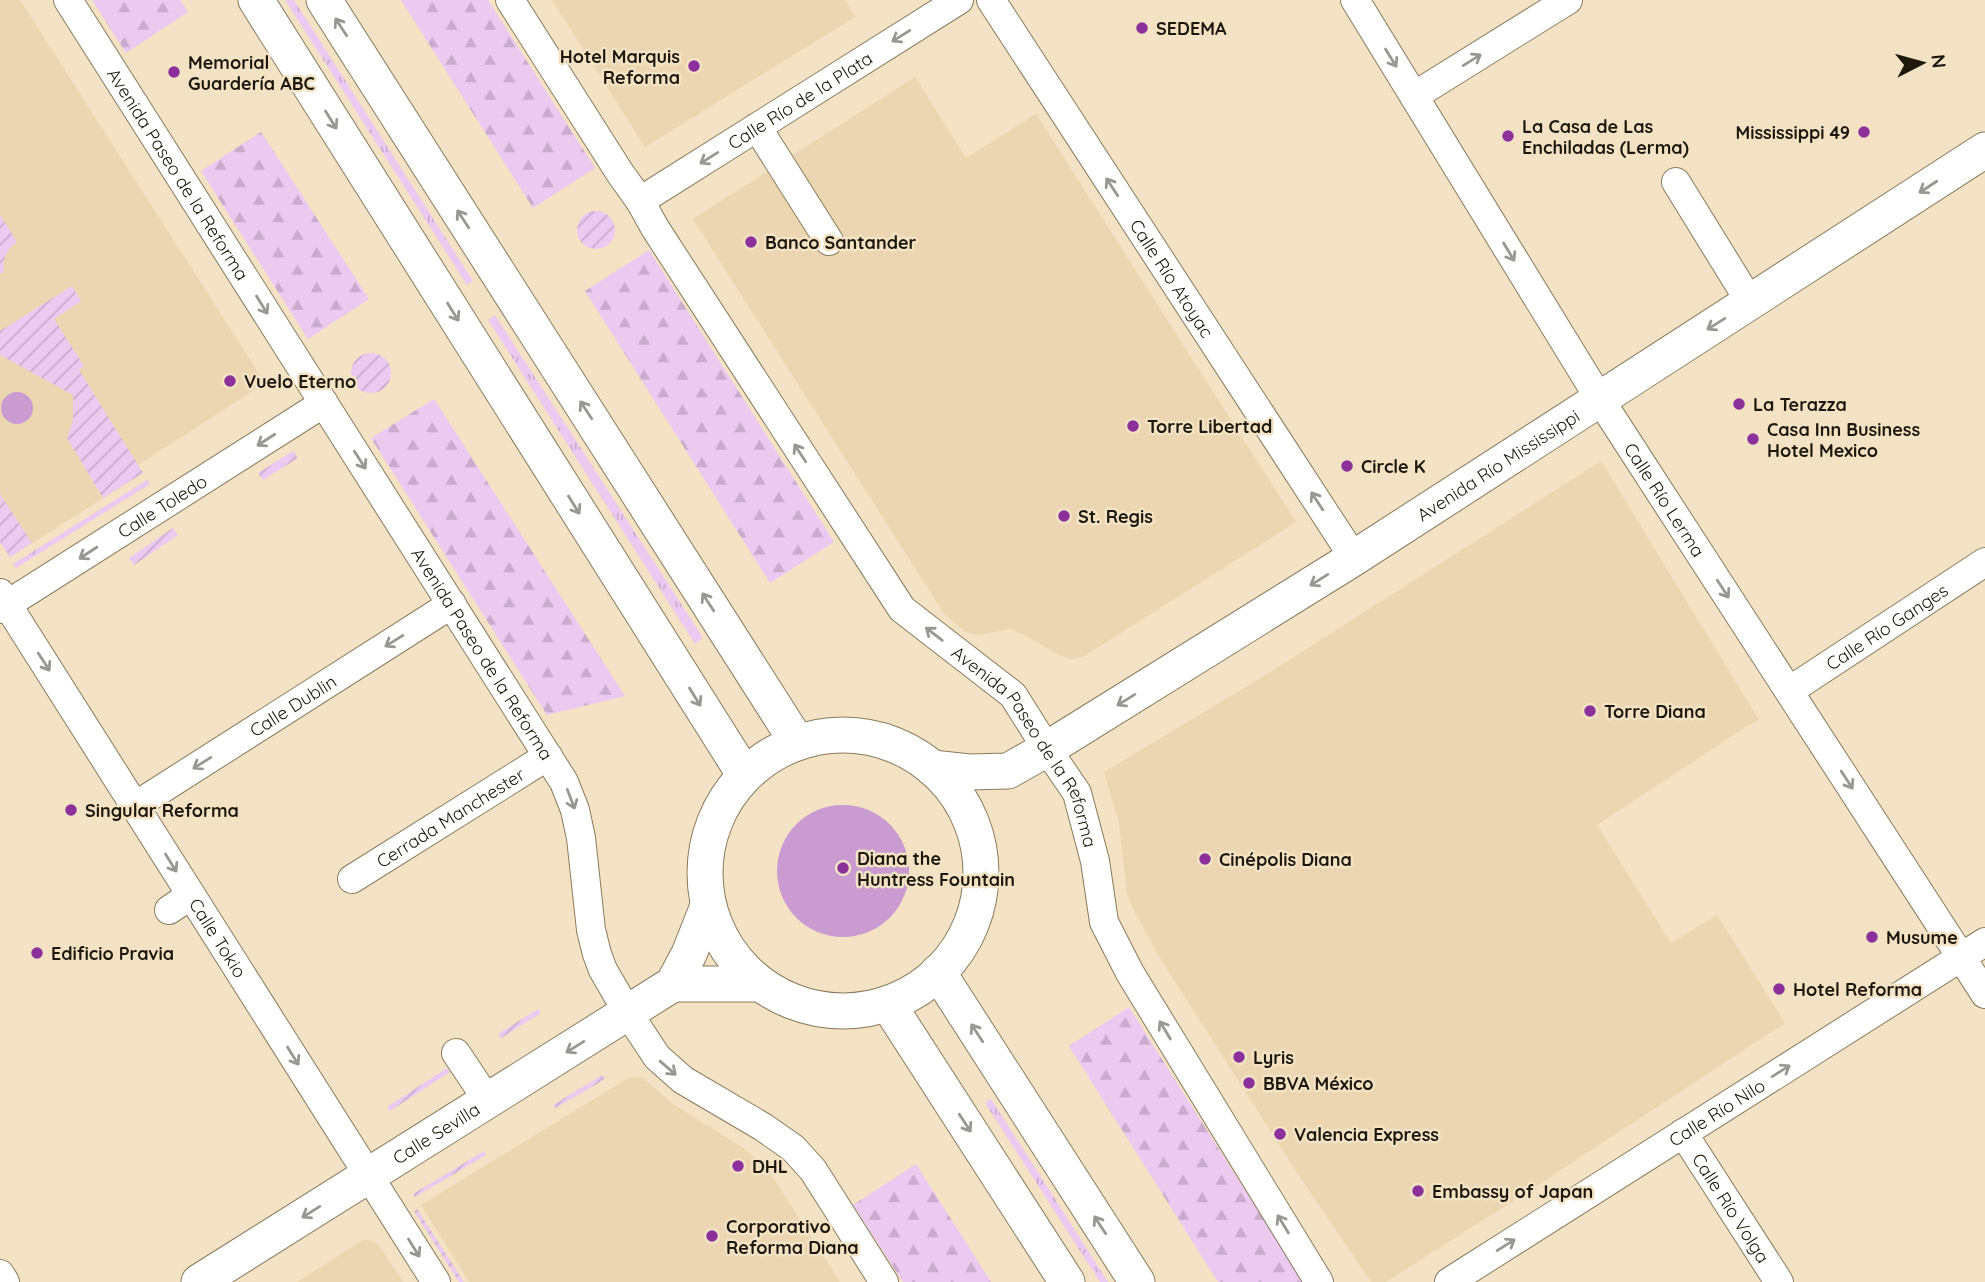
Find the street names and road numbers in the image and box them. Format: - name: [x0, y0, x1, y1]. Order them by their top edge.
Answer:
- street label: Calle Río de la Plata: [723, 46, 876, 154]
- street label: Avenida Paseo de la Reforma: [103, 64, 254, 284]
- street label: Calle Río Atoyac: [1125, 215, 1219, 342]
- street label: Avenida Río Mississippi: [1412, 404, 1584, 526]
- street label: Calle Río Lerma: [1619, 438, 1710, 561]
- street label: Calle Toledo: [113, 469, 211, 543]
- street label: Avenida Paseo de la Reforma: [407, 543, 558, 764]
- street label: Calle Río Ganges: [1821, 578, 1952, 675]
- street label: Avenida Paseo de la Reforma: [947, 640, 1102, 850]
- street label: Calle Dublin: [245, 669, 340, 742]
- street label: Cerrada Manchester: [372, 762, 529, 872]
- street label: Calle Tokio: [184, 894, 252, 982]
- street label: Calle Río Nilo: [1664, 1073, 1769, 1151]
- street label: Calle Sevilla: [388, 1097, 484, 1169]
- street label: Calle Río Volga: [1687, 1149, 1775, 1267]

